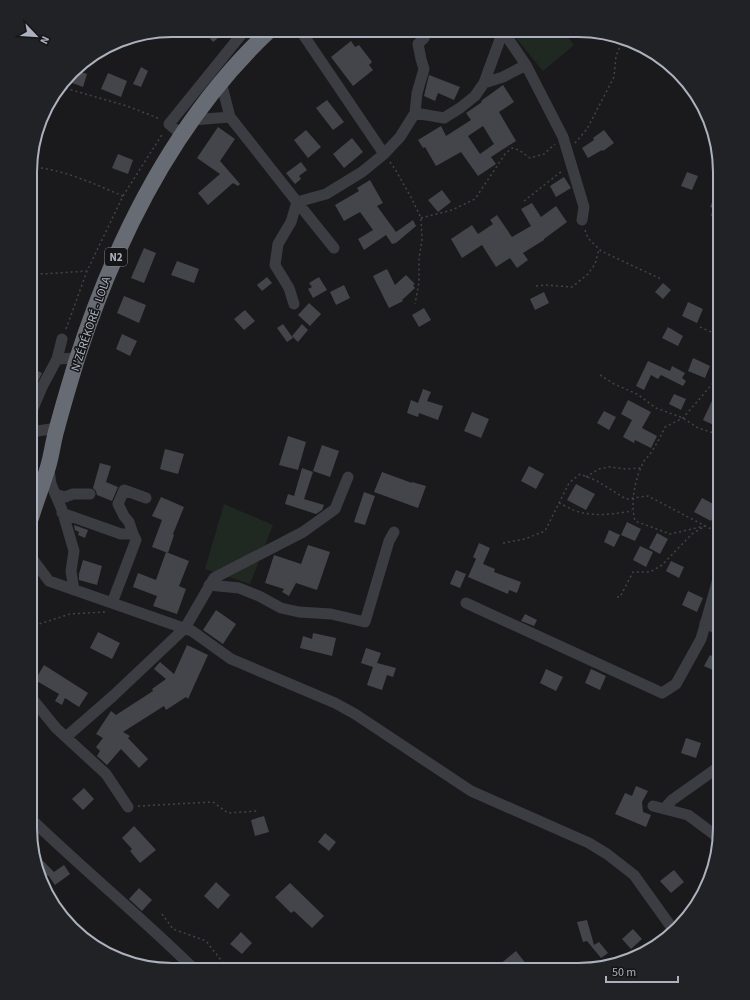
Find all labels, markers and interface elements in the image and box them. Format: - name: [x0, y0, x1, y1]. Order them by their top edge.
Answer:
- north arrow: [16, 16, 56, 56]
- text: N: [36, 34, 53, 47]
- road number: N2: [105, 248, 127, 266]
- street label: N'ZÉRÉKORÉ - LOLA: [67, 274, 115, 374]
- scale bar: [606, 958, 678, 984]
- text: 50 m: [612, 964, 636, 981]

